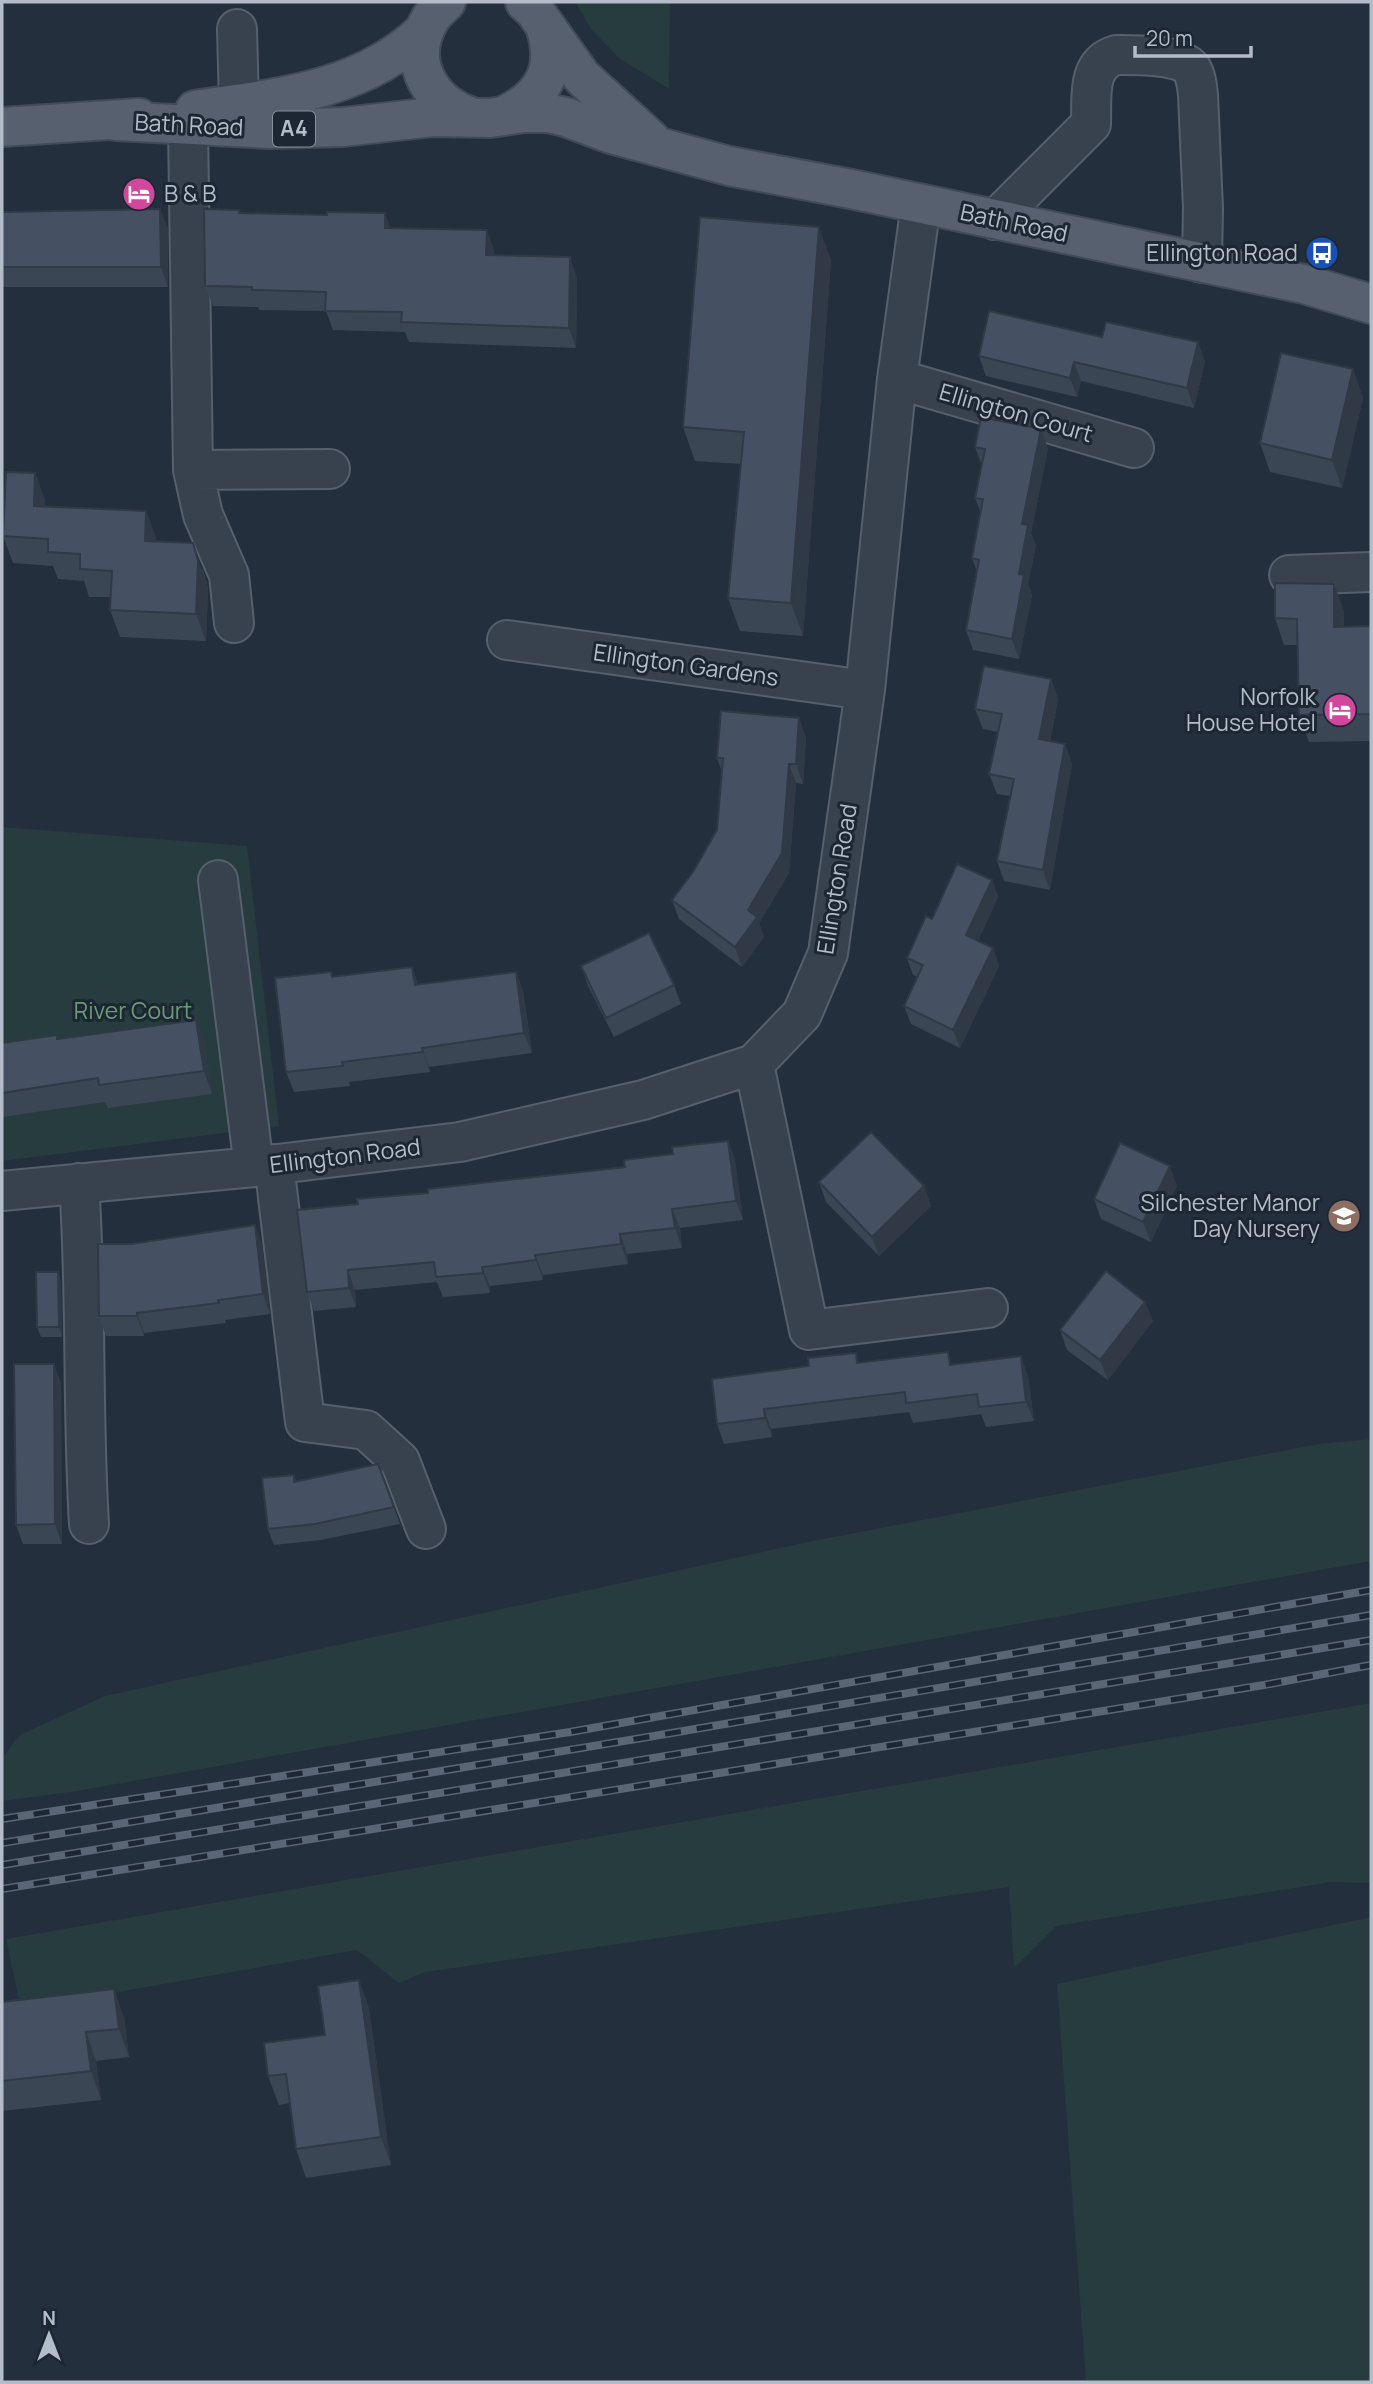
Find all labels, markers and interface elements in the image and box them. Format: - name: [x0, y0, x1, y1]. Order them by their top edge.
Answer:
- scale bar: [1135, 14, 1250, 58]
- text: 20 m: [1146, 24, 1193, 52]
- street label: Bath Road: [134, 105, 244, 143]
- road number: A4: [273, 111, 315, 146]
- hotel icon: B & B: [120, 175, 158, 213]
- place label: B & B: [164, 177, 216, 209]
- street label: Bath Road: [958, 195, 1071, 249]
- bus stop icon: Ellington Road: [1303, 234, 1341, 272]
- place label: Ellington Road: [1146, 236, 1298, 268]
- street label: Ellington Court: [936, 375, 1097, 449]
- street label: Ellington Gardens: [592, 635, 781, 693]
- place label: Norfolk House Hotel: [1186, 680, 1317, 738]
- hotel icon: Norfolk House Hotel: [1321, 691, 1359, 729]
- street label: Ellington Road: [808, 801, 864, 956]
- park label: River Court: [74, 994, 192, 1026]
- street label: Ellington Road: [268, 1130, 422, 1180]
- place label: Silchester Manor Day Nursery: [1140, 1186, 1320, 1244]
- school or university icon: Silchester Manor Day Nursery: [1325, 1197, 1363, 1235]
- north arrow: [14, 2300, 84, 2370]
- text: N: [42, 2305, 56, 2331]

